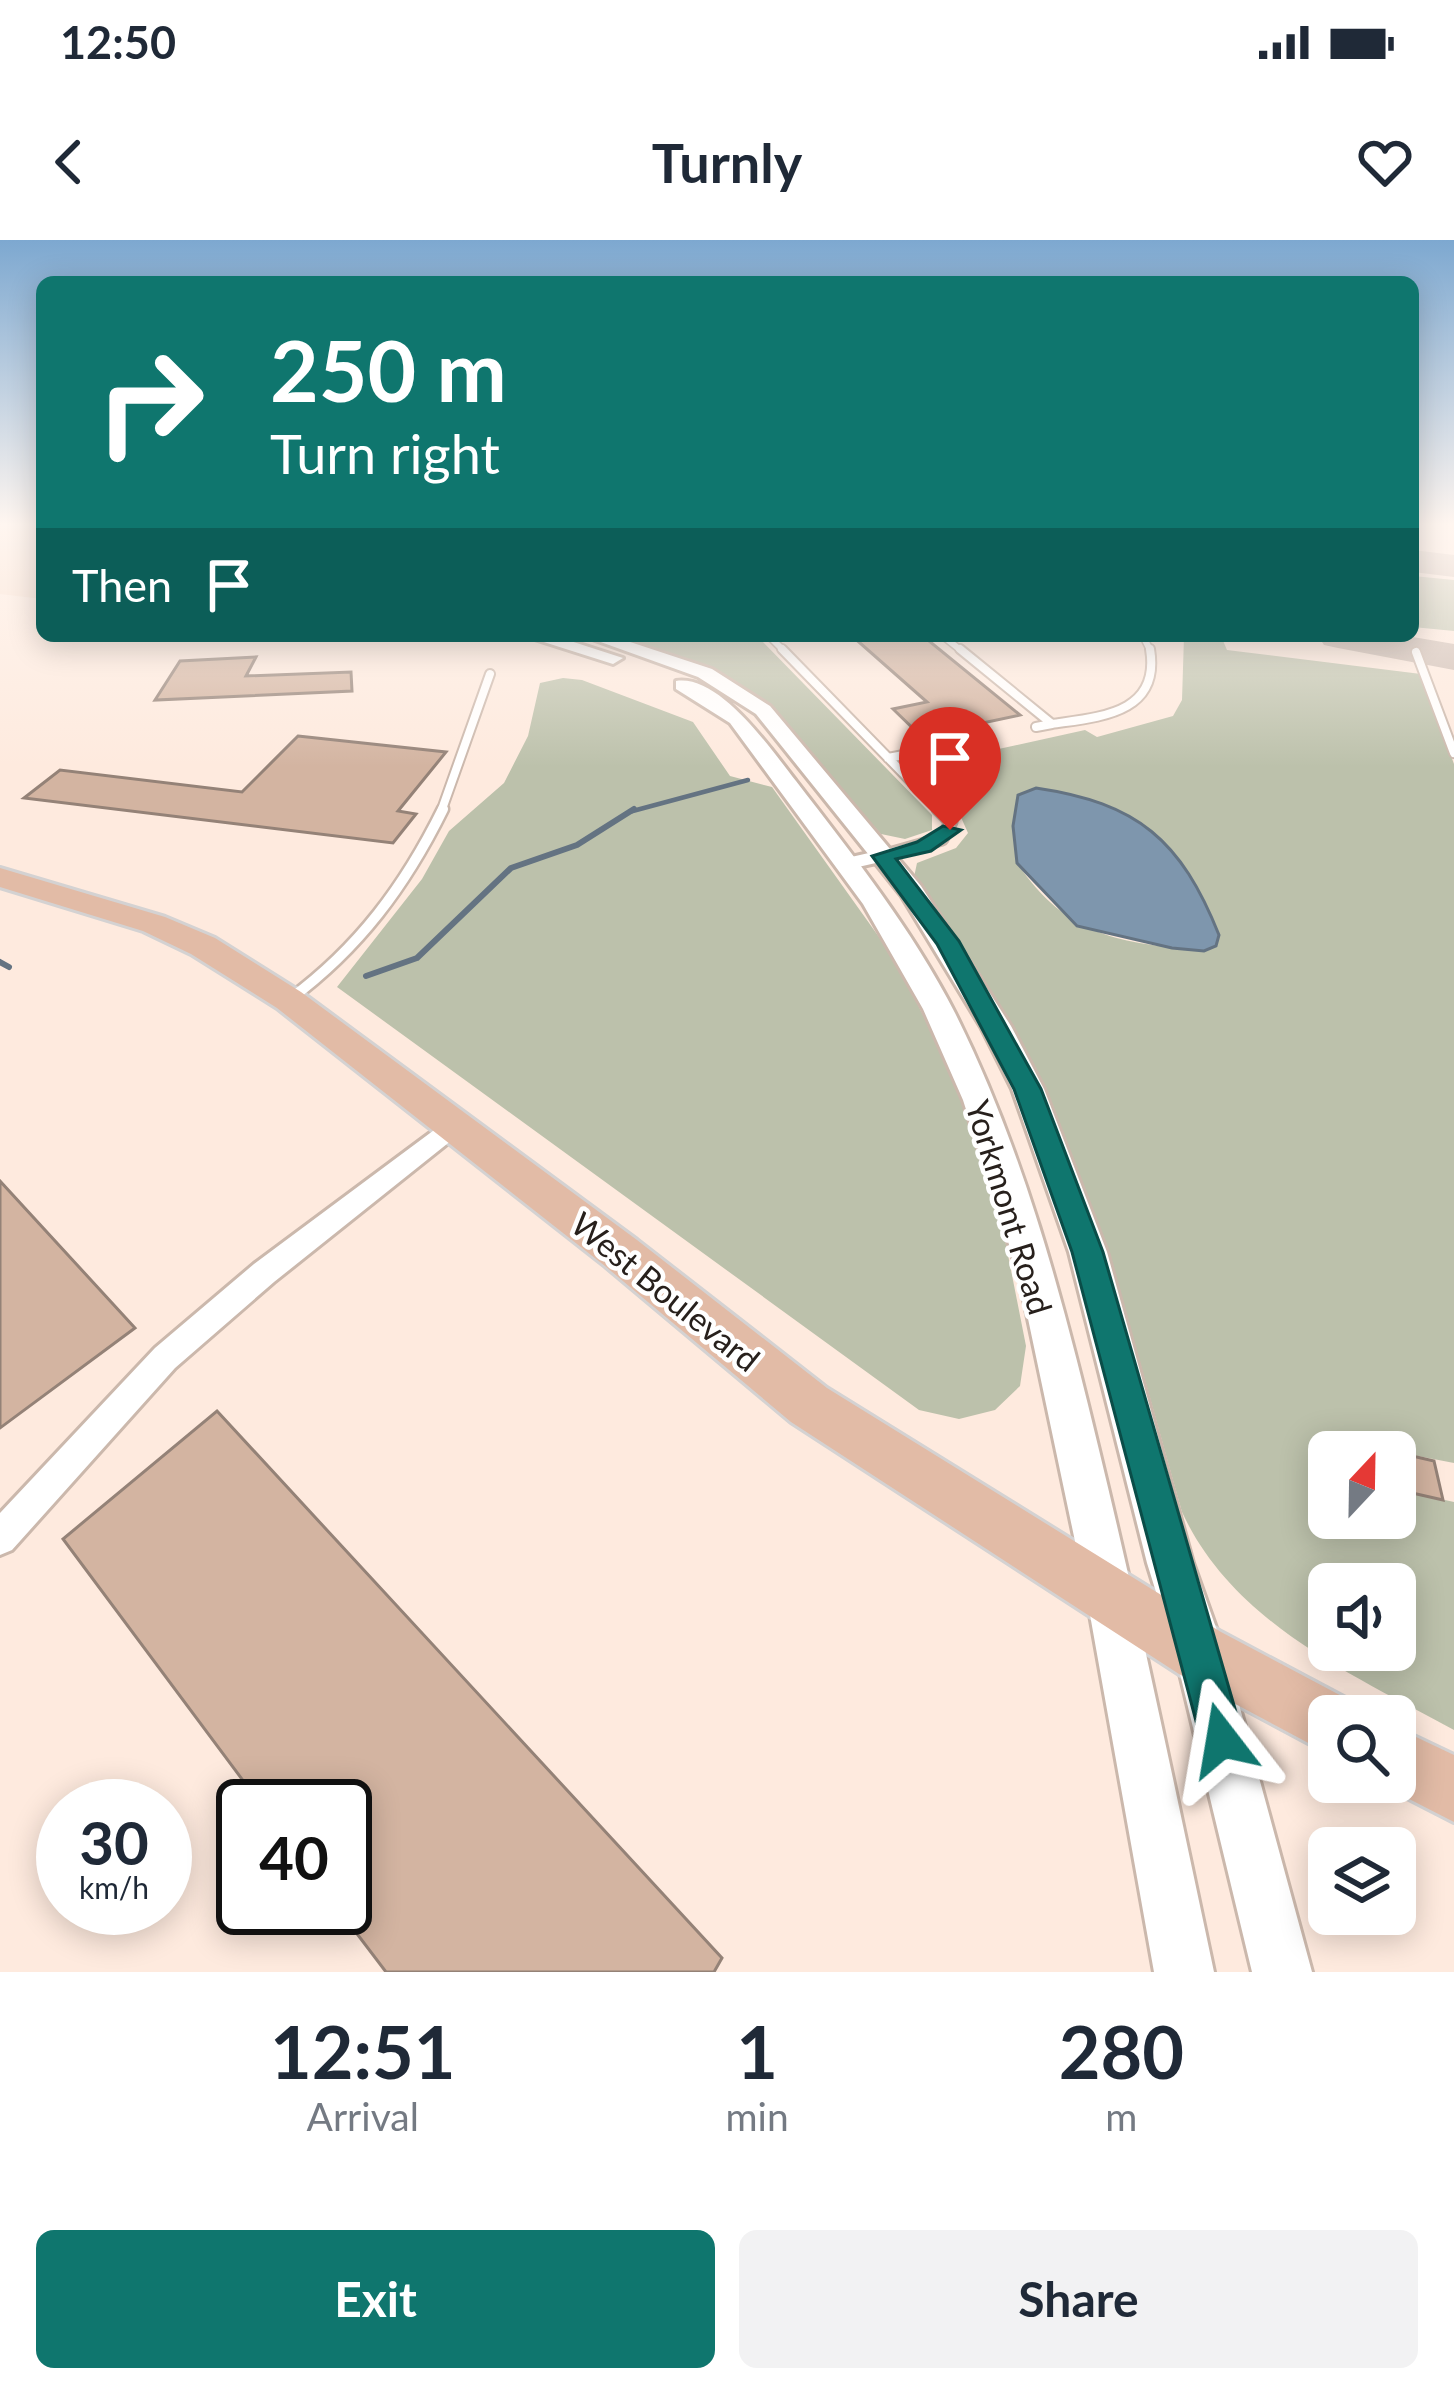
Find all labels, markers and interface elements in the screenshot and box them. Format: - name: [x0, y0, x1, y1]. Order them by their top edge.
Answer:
- text: 12:50: [60, 15, 176, 69]
- icon: back: [36, 129, 102, 195]
- icon: heart: [1352, 129, 1418, 195]
- text: Turnly: [652, 130, 802, 195]
- text: 250 m: [270, 319, 507, 420]
- icon: right: [72, 324, 228, 480]
- text: Turn right: [270, 421, 500, 486]
- icon: arrive: [196, 552, 262, 618]
- text: Then: [72, 558, 172, 612]
- pin: [899, 707, 1001, 830]
- icon: arrive: [917, 725, 983, 791]
- street label: Yorkmont Road: [958, 1095, 1062, 1319]
- street label: West Boulevard: [564, 1203, 768, 1379]
- north arrow: [1308, 1431, 1416, 1539]
- map controls: [1308, 1431, 1416, 1935]
- button: sound: [1308, 1563, 1416, 1671]
- position arrow: [1159, 1677, 1285, 1803]
- button: search: [1308, 1695, 1416, 1803]
- speed limit sign: 40: [216, 1779, 372, 1935]
- text: 30: [79, 1806, 149, 1878]
- button: layers: [1308, 1827, 1416, 1935]
- text: km/h: [79, 1869, 149, 1905]
- text: 12:51: [270, 2008, 456, 2094]
- text: 1: [736, 2008, 778, 2094]
- text: 280: [1059, 2008, 1184, 2094]
- text: Arrival: [307, 2093, 419, 2139]
- text: min: [726, 2093, 789, 2139]
- text: m: [1105, 2093, 1137, 2139]
- button: Exit: [36, 2230, 715, 2368]
- button: Share: [739, 2230, 1418, 2368]

